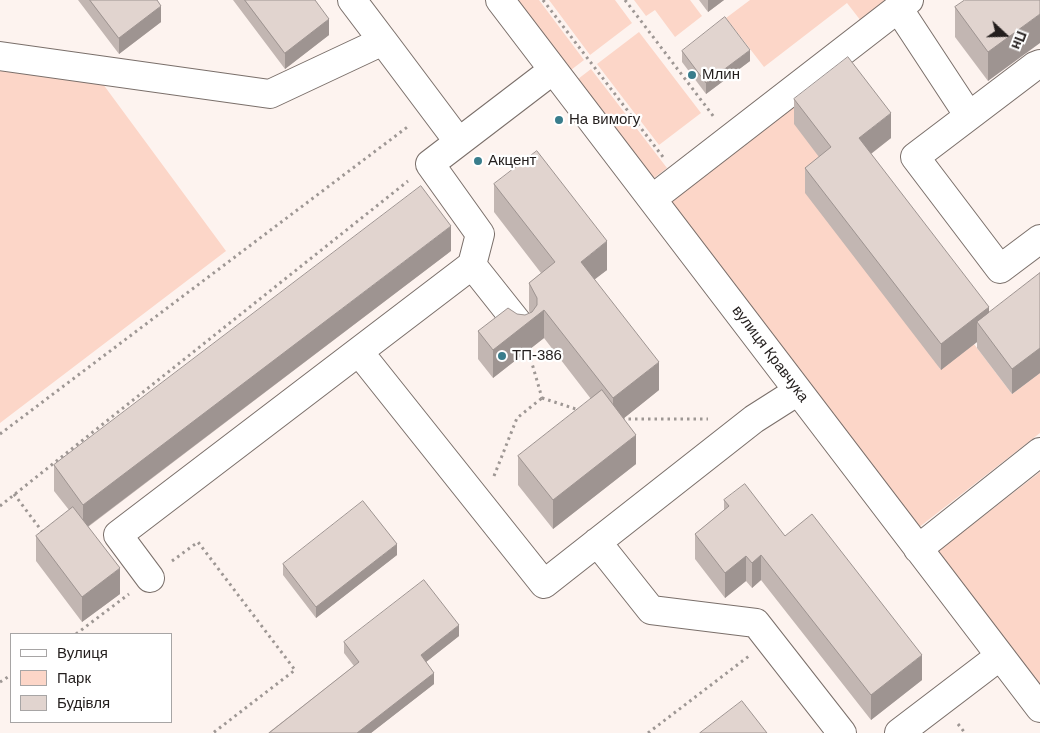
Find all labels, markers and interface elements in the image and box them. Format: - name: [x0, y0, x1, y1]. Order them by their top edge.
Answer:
- north arrow: [980, 10, 1030, 60]
- text: Пн: [1008, 29, 1030, 52]
- place label: Млин: [702, 66, 740, 84]
- marker: Млин: [686, 69, 698, 81]
- place label: На вимогу: [569, 111, 640, 129]
- marker: На вимогу: [553, 114, 565, 126]
- place label: Акцент: [488, 152, 536, 170]
- marker: Акцент: [472, 155, 484, 167]
- street label: вулиця Кравчука: [728, 302, 812, 406]
- place label: ТП-386: [512, 347, 562, 365]
- marker: ТП-386: [496, 350, 508, 362]
- legend: [10, 633, 172, 723]
- text: Вулиця: [57, 644, 108, 661]
- text: Парк: [57, 669, 91, 686]
- text: Будівля: [57, 694, 110, 711]

